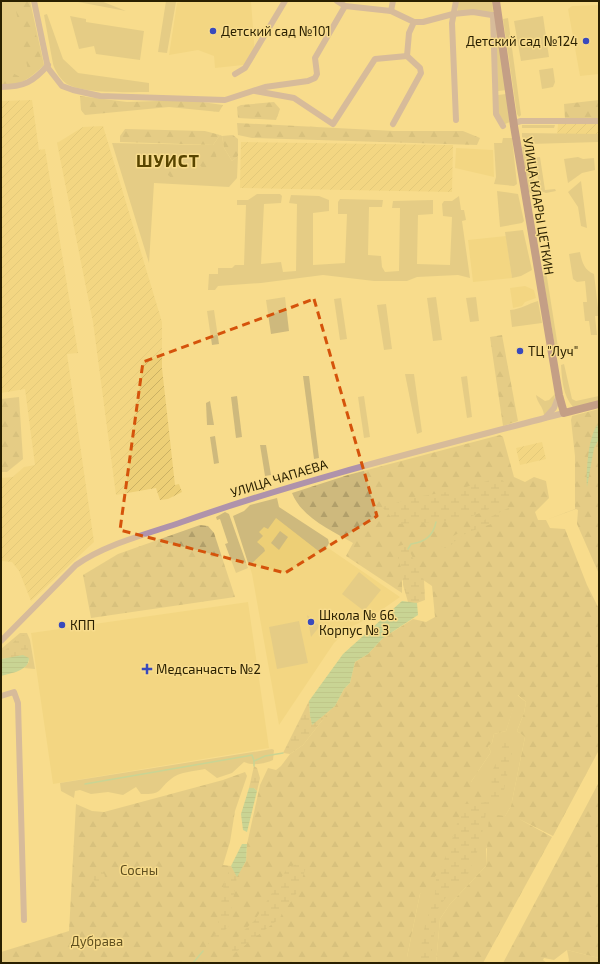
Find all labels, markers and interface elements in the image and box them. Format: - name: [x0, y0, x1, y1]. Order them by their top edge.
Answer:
- place label: Детский сад №101: [221, 23, 331, 39]
- marker: Детский сад №101: [208, 26, 218, 36]
- place label: Детский сад №124: [466, 33, 578, 49]
- marker: Детский сад №124: [581, 36, 591, 46]
- street label: УЛИЦА КЛАРЫ ЦЕТКИН: [520, 136, 558, 276]
- district label: ШУИСТ: [136, 150, 200, 170]
- place label: ТЦ "Луч": [528, 343, 578, 359]
- marker: ТЦ "Луч": [515, 346, 525, 356]
- street label: УЛИЦА ЧАПАЕВА: [229, 456, 329, 500]
- place label: Школа № 66. Корпус № 3: [319, 607, 397, 638]
- place label: КПП: [70, 617, 95, 633]
- marker: Школа № 66. Корпус № 3: [306, 617, 316, 627]
- marker: КПП: [57, 620, 67, 630]
- place label: Медсанчасть №2: [156, 661, 261, 677]
- marker: Медсанчасть №2: [141, 663, 153, 675]
- park label: Сосны: [120, 862, 158, 878]
- park label: Дубрава: [71, 933, 123, 949]

